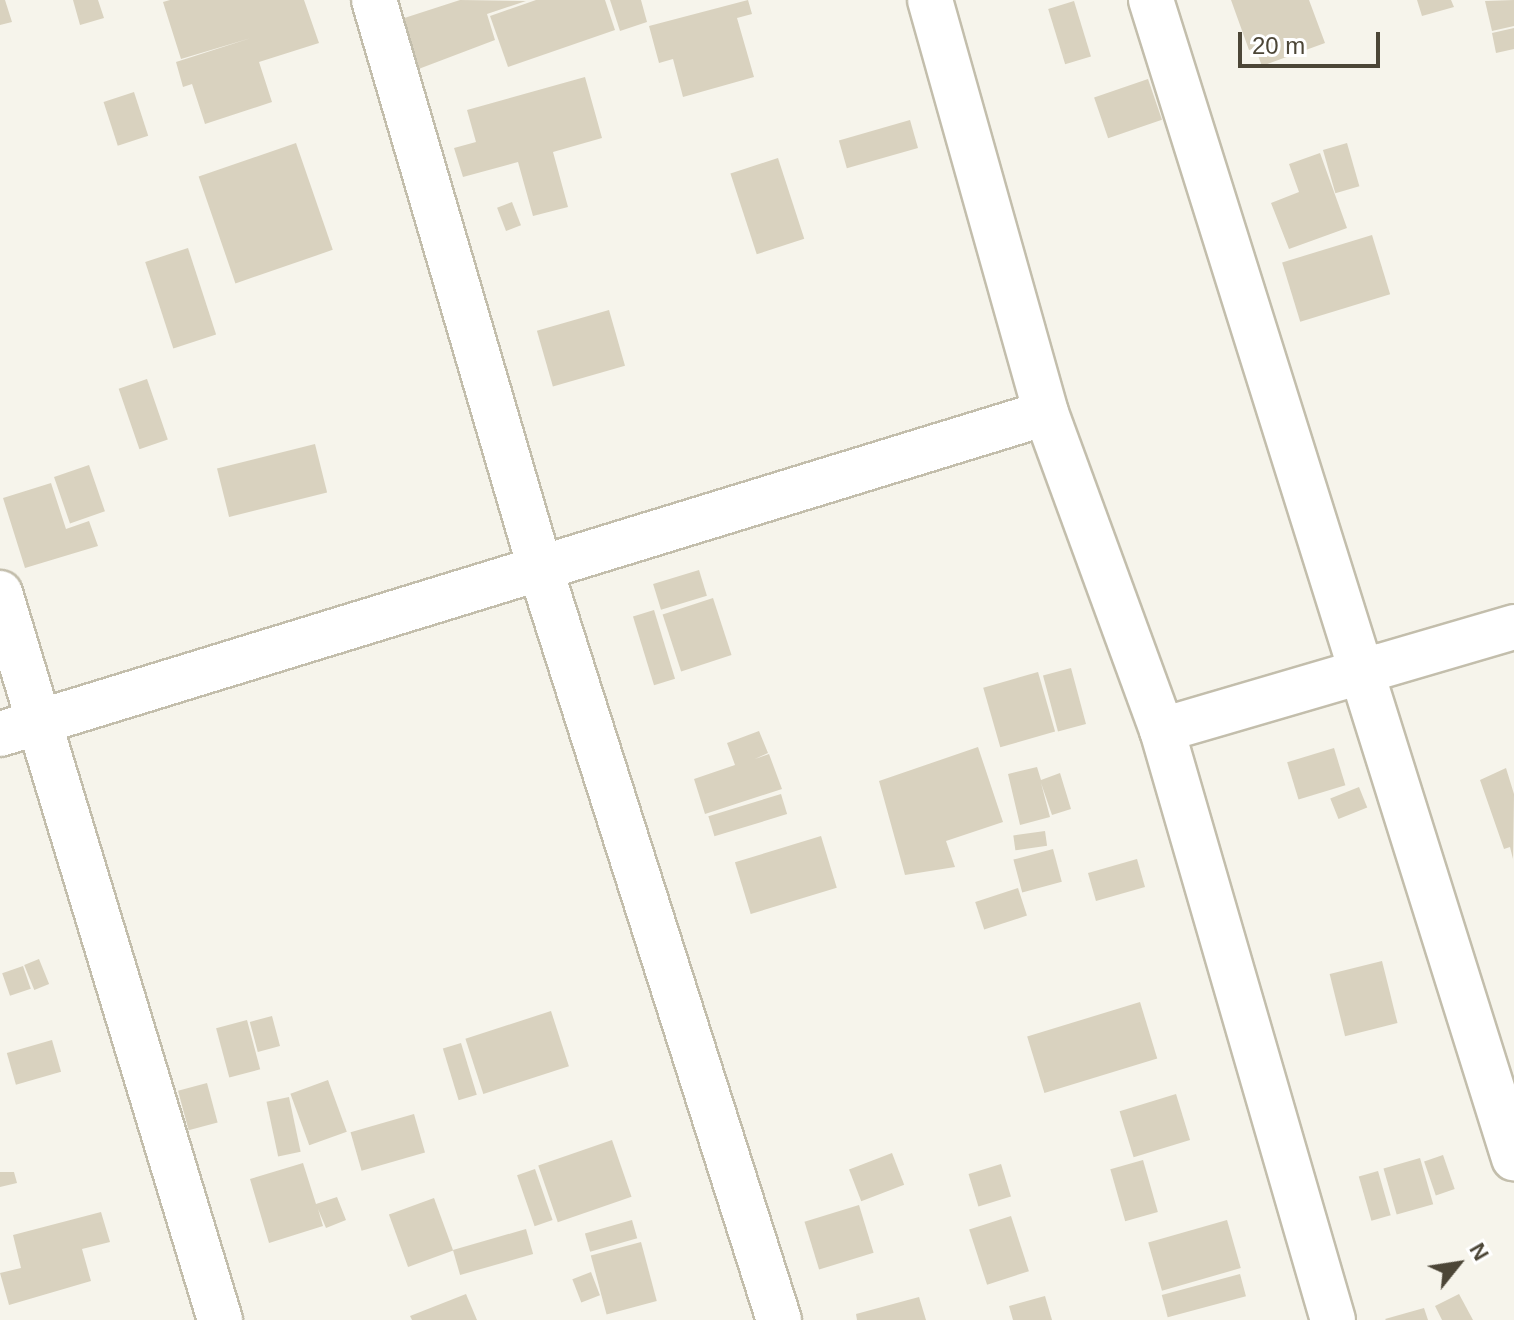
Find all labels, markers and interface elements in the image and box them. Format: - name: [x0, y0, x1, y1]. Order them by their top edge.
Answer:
- scale bar: [1242, 16, 1384, 66]
- text: 20 m: [1252, 32, 1305, 59]
- north arrow: [1418, 1224, 1498, 1304]
- text: N: [1464, 1239, 1494, 1265]

